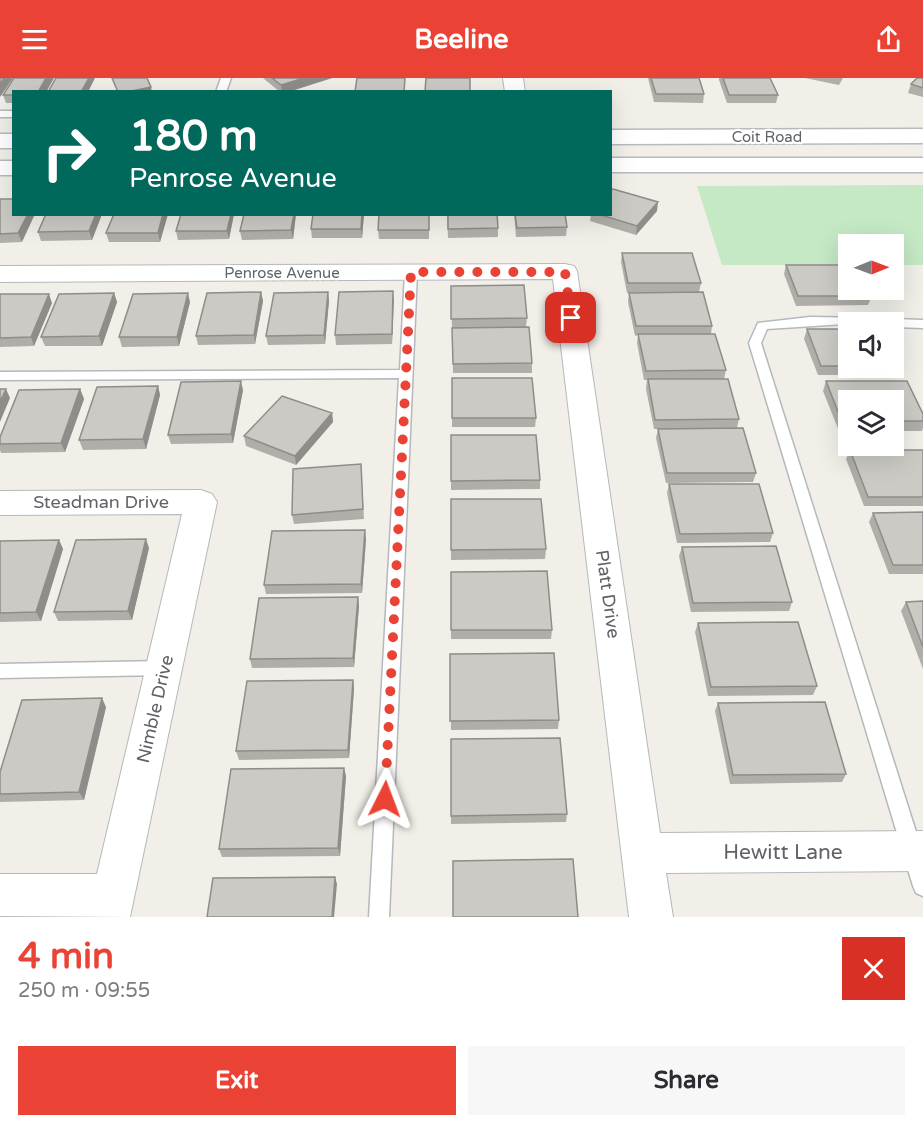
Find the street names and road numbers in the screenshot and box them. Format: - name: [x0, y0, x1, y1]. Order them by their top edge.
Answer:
- street label: Coit Road: [732, 128, 802, 146]
- street label: Penrose Avenue: [224, 264, 340, 282]
- street label: Steadman Drive: [33, 491, 169, 513]
- street label: Platt Drive: [591, 548, 625, 640]
- street label: Nimble Drive: [132, 653, 178, 765]
- street label: Hewitt Lane: [723, 840, 843, 865]

